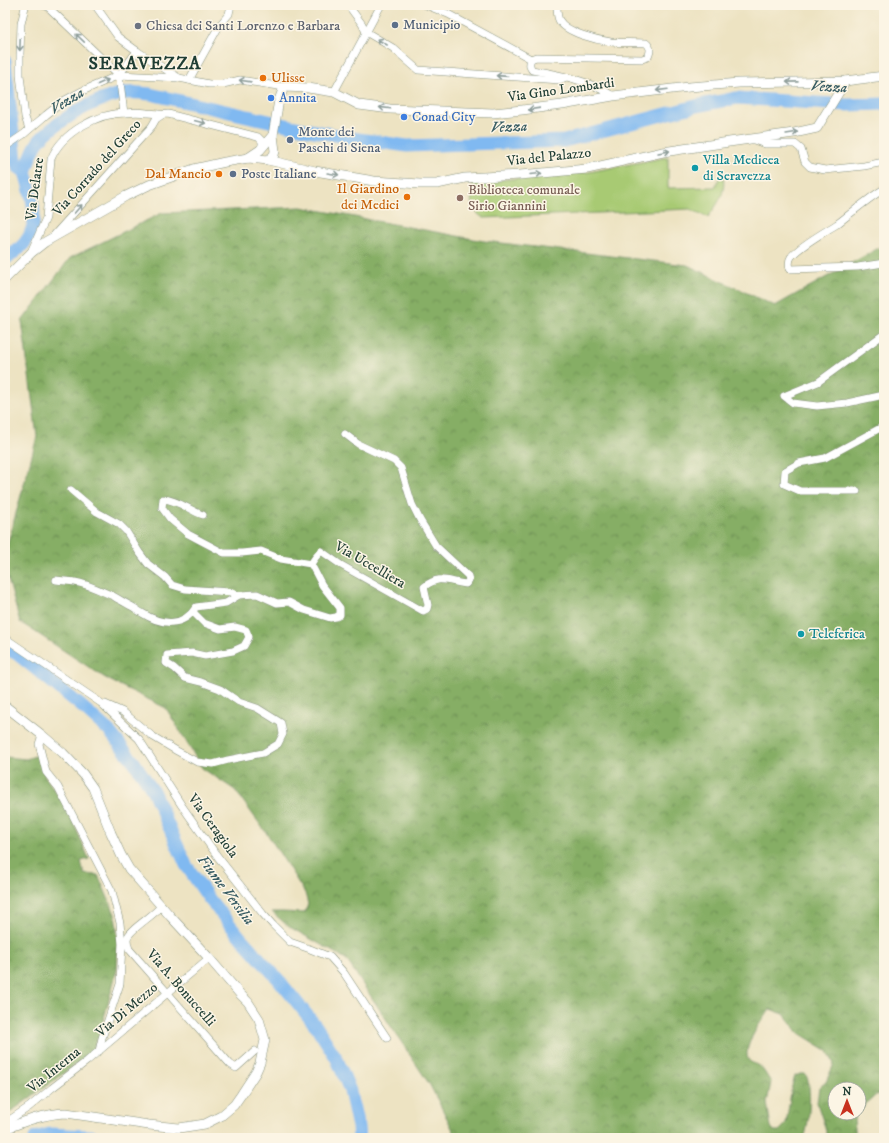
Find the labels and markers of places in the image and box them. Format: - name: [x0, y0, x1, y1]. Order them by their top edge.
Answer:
- place label: Municipio: [403, 16, 461, 34]
- place label: Chiesa dei Santi Lorenzo e Barbara: [146, 17, 340, 35]
- marker: Municipio: [390, 20, 400, 30]
- marker: Chiesa dei Santi Lorenzo e Barbara: [133, 21, 143, 31]
- place label: Ulisse: [271, 69, 305, 87]
- marker: Ulisse: [258, 73, 268, 83]
- place label: Annita: [279, 89, 317, 107]
- marker: Annita: [266, 93, 276, 103]
- place label: Conad City: [412, 108, 476, 126]
- marker: Conad City: [399, 112, 409, 122]
- place label: Monte dei Paschi di Siena: [298, 123, 380, 157]
- marker: Monte dei Paschi di Siena: [285, 135, 295, 145]
- place label: Villa Medicea di Seravezza: [702, 151, 780, 185]
- marker: Villa Medicea di Seravezza: [690, 163, 700, 173]
- place label: Dal Mancio: [145, 165, 211, 183]
- place label: Poste Italiane: [241, 165, 317, 183]
- marker: Dal Mancio: [214, 169, 224, 179]
- marker: Poste Italiane: [228, 169, 238, 179]
- place label: Il Giardino dei Medici: [337, 180, 399, 214]
- place label: Biblioteca comunale Sirio Giannini: [468, 181, 580, 215]
- marker: Il Giardino dei Medici: [402, 192, 412, 202]
- marker: Biblioteca comunale Sirio Giannini: [455, 193, 465, 203]
- place label: Teleferica: [809, 625, 865, 643]
- marker: Teleferica: [796, 629, 806, 639]

